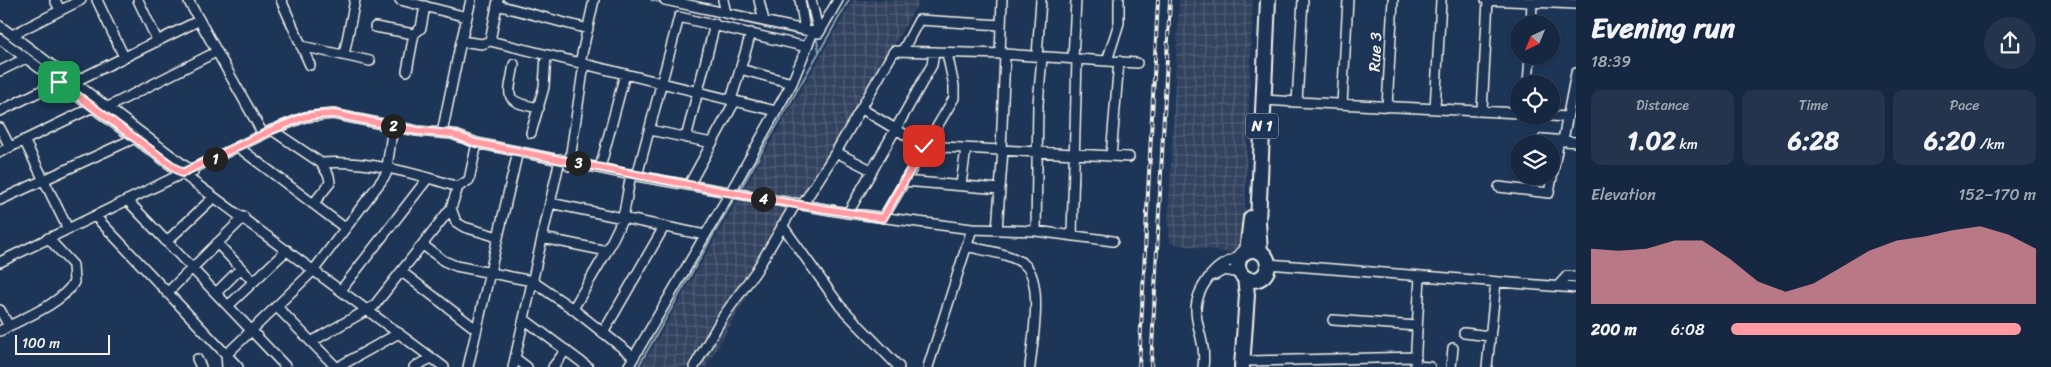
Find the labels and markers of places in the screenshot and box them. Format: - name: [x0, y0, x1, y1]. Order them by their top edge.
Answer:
- pin: [38, 61, 80, 103]
- pin: 2: [380, 114, 406, 138]
- pin: [903, 125, 945, 167]
- pin: 1: [202, 146, 228, 172]
- pin: 3: [566, 150, 590, 176]
- pin: 4: [750, 186, 776, 212]

